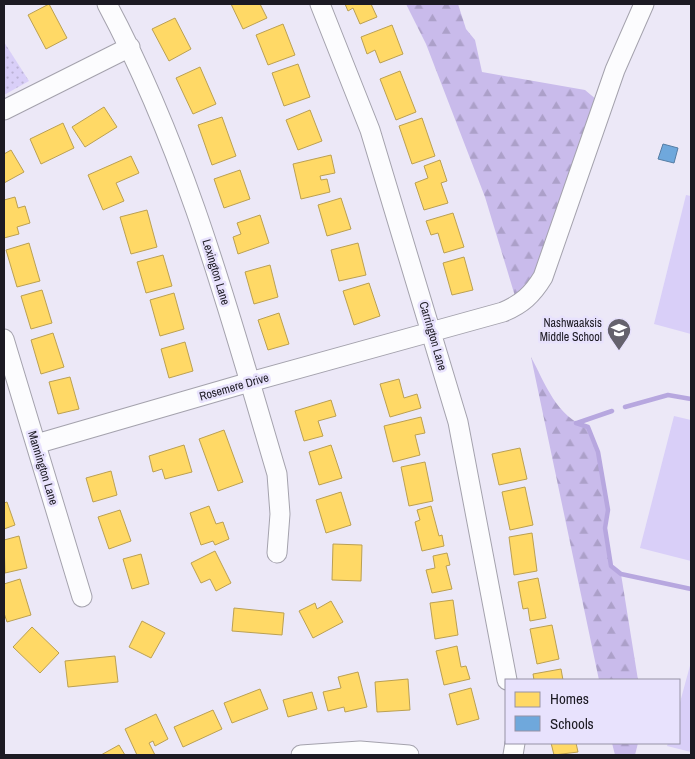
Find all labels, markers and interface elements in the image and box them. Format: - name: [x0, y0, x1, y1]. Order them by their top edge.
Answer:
- street label: Lexington Lane: [198, 237, 234, 307]
- street label: Carrington Lane: [416, 300, 450, 372]
- place label: Nashwaaksis Middle School: [540, 315, 602, 345]
- school or university icon: Nashwaaksis Middle School: [606, 317, 632, 351]
- street label: Rosemere Drive: [197, 369, 271, 405]
- street label: Mannington Lane: [24, 429, 62, 507]
- legend: [505, 679, 680, 744]
- text: Homes: [550, 688, 589, 709]
- text: Schools: [550, 713, 594, 734]

